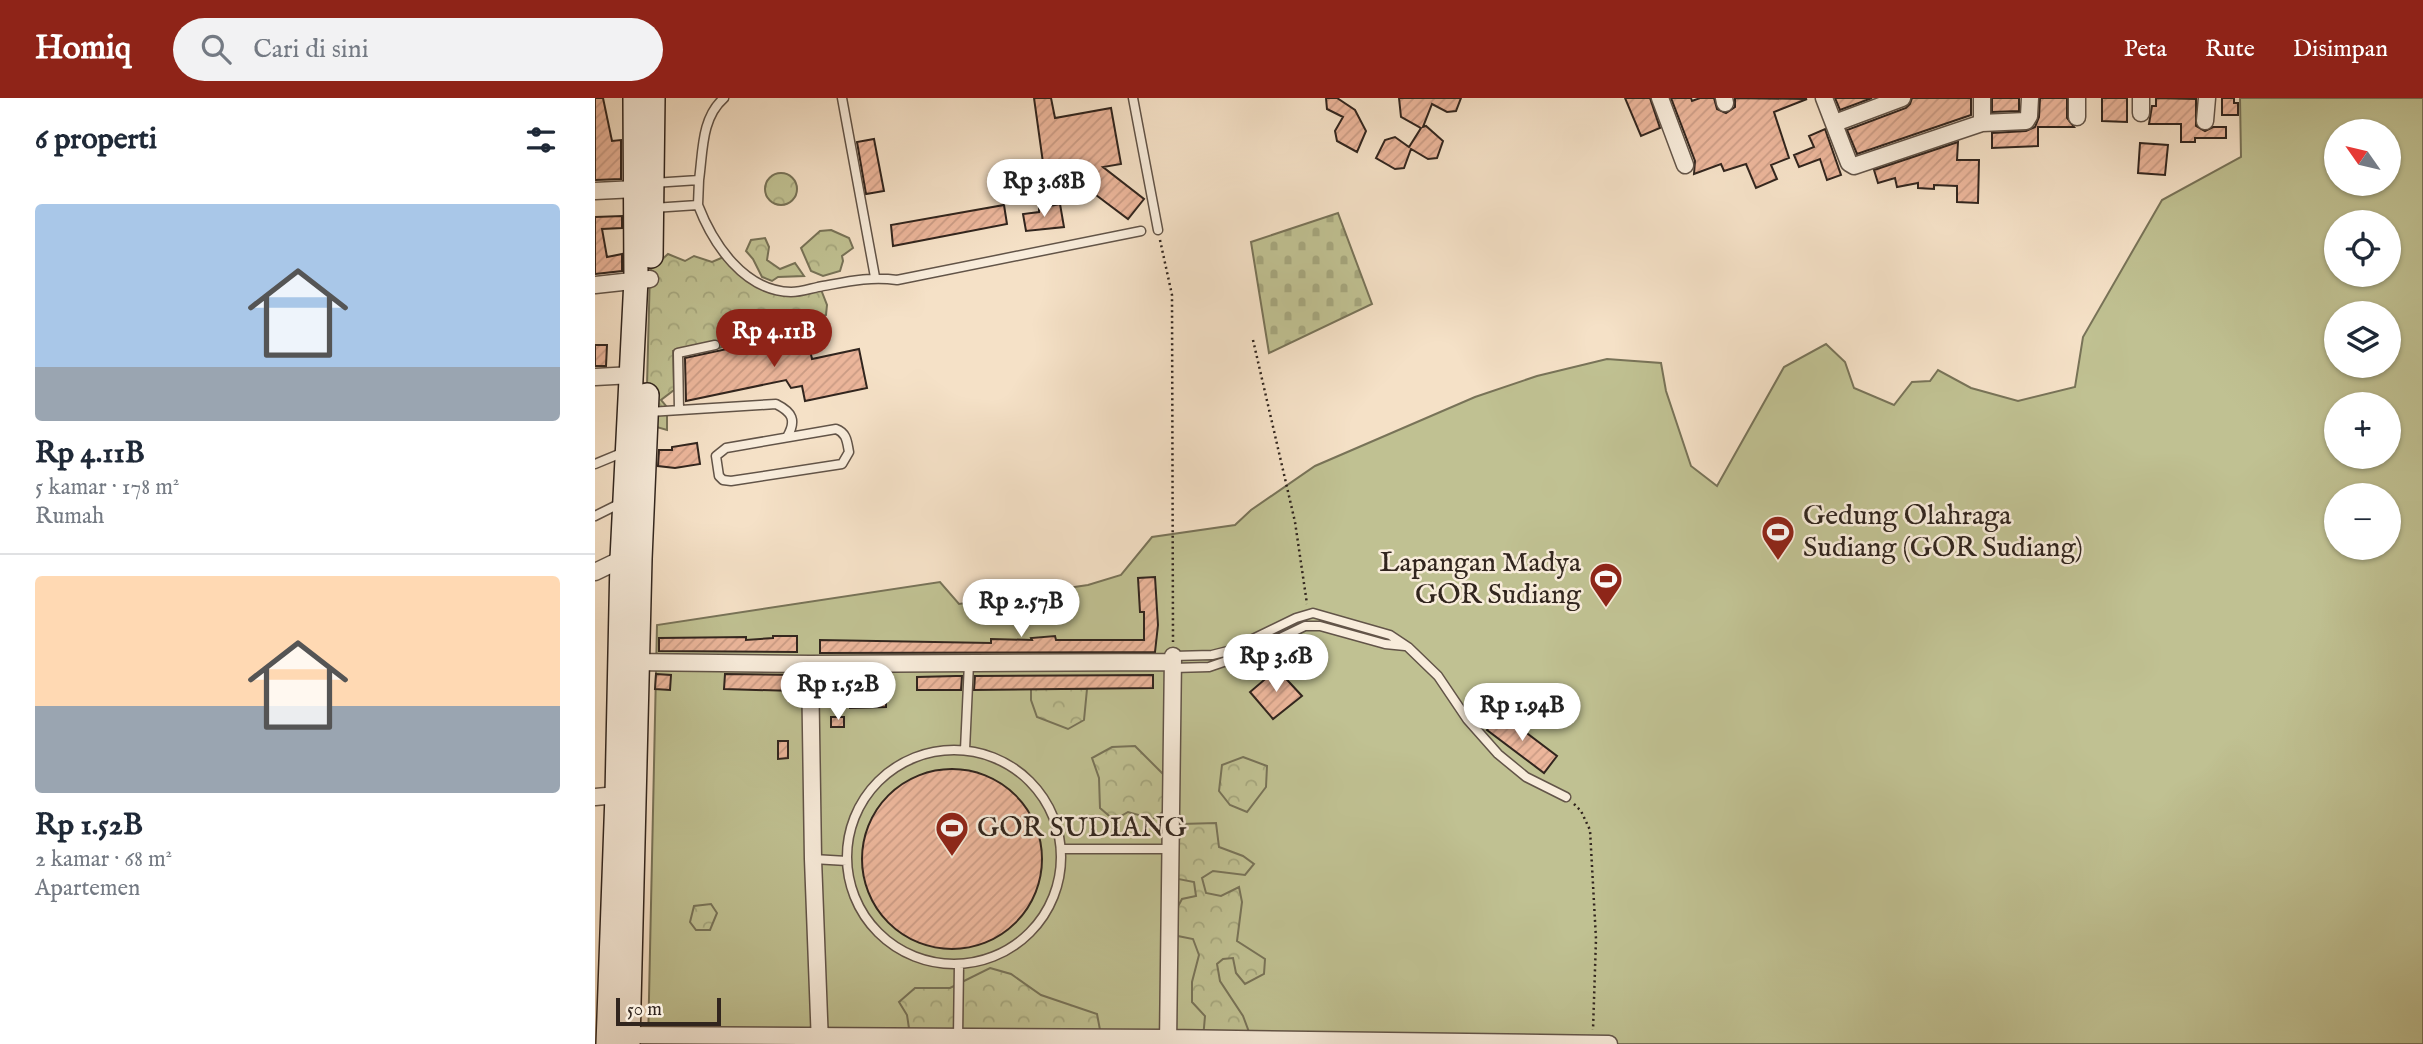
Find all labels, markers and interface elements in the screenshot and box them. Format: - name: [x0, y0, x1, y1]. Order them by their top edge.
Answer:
- search box: [173, 18, 663, 81]
- text: Homiq: [35, 28, 131, 70]
- icon: search: [197, 30, 235, 68]
- text: Cari di sini: [253, 33, 369, 66]
- text: Peta: [2124, 34, 2167, 65]
- text: Rute: [2205, 34, 2255, 65]
- text: Disimpan: [2293, 34, 2388, 65]
- north arrow: [2324, 119, 2401, 196]
- map controls: [2324, 119, 2401, 560]
- text: 6 properti: [35, 121, 157, 159]
- icon: filters: [522, 121, 560, 159]
- pin: Rp 3.68B: [972, 159, 1116, 219]
- text: Rp 3.68B: [1003, 167, 1085, 196]
- button: locate: [2324, 210, 2401, 287]
- icon: home: [235, 250, 361, 376]
- button: layers: [2324, 301, 2401, 378]
- pin: Rp 4.11B: [702, 310, 846, 369]
- text: Rp 4.11B: [732, 317, 816, 346]
- button: +: [2324, 392, 2401, 469]
- text: Rp 4.11B: [35, 435, 145, 473]
- text: 5 kamar · 178 m²: [35, 473, 179, 502]
- button: −: [2324, 483, 2401, 560]
- place label: Gedung Olahraga Sudiang (GOR Sudiang): [1803, 499, 2083, 566]
- text: Rumah: [35, 502, 104, 531]
- sports icon: Gedung Olahraga Sudiang (GOR Sudiang): [1759, 513, 1797, 562]
- place label: Lapangan Madya GOR Sudiang: [1380, 546, 1582, 613]
- sports icon: Lapangan Madya GOR Sudiang: [1587, 560, 1625, 609]
- pin: Rp 2.57B: [949, 580, 1093, 639]
- text: Rp 2.57B: [979, 587, 1063, 616]
- icon: home: [235, 622, 361, 748]
- pin: Rp 3.6B: [1211, 634, 1341, 694]
- text: Rp 3.6B: [1239, 642, 1313, 671]
- pin: Rp 1.52B: [766, 662, 910, 722]
- text: Rp 1.52B: [797, 670, 879, 699]
- pin: Rp 1.94B: [1450, 684, 1594, 743]
- text: Rp 1.94B: [1480, 691, 1564, 720]
- text: Rp 1.52B: [35, 807, 143, 845]
- sports icon: GOR SUDIANG: [933, 809, 971, 858]
- place label: GOR SUDIANG: [977, 811, 1187, 846]
- text: 2 kamar · 68 m²: [35, 845, 172, 874]
- text: Apartemen: [35, 874, 140, 903]
- scale bar: [616, 995, 721, 1027]
- text: 50 m: [627, 998, 662, 1022]

